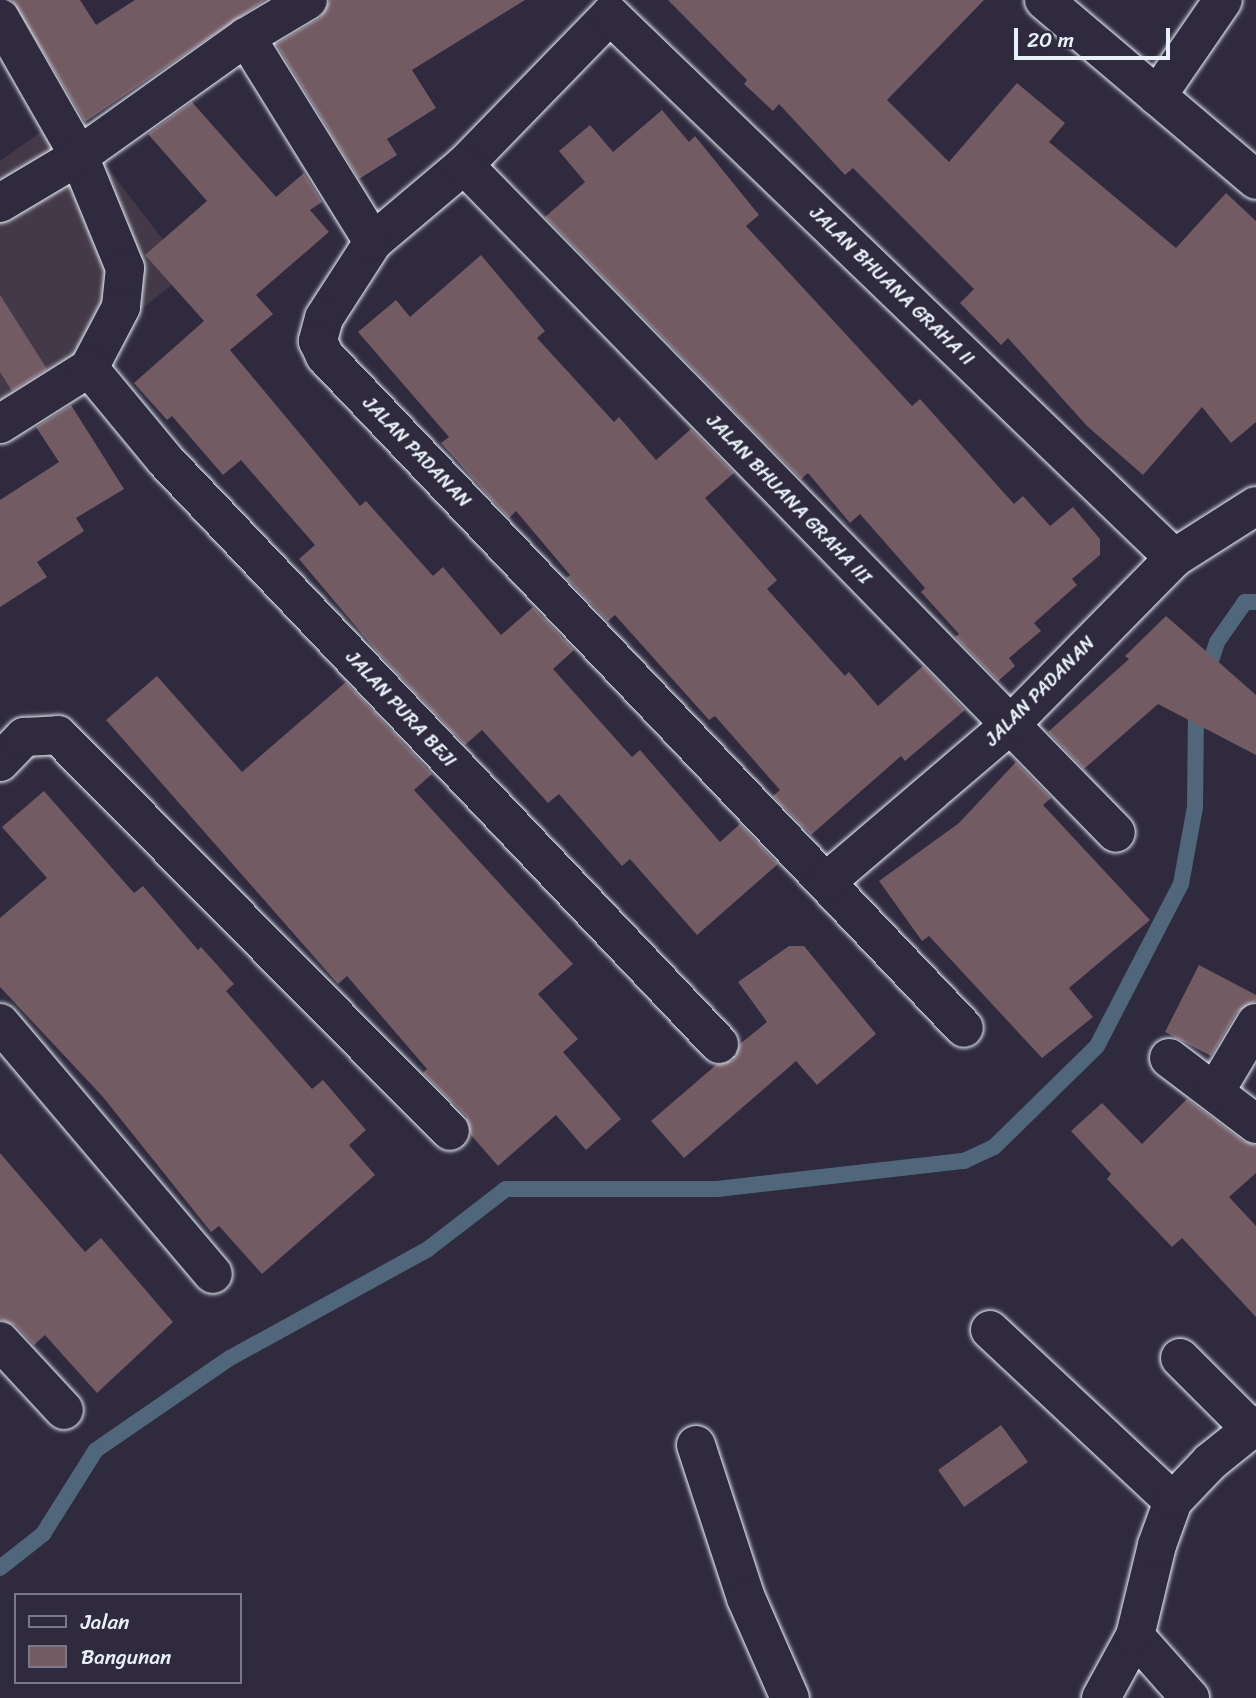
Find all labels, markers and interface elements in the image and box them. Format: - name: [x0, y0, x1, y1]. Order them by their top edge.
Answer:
- scale bar: [1018, 14, 1174, 58]
- text: 20 m: [1027, 21, 1074, 59]
- street label: JALAN BHUANA GRAHA II: [805, 201, 979, 371]
- street label: JALAN PADANAN: [358, 392, 476, 512]
- street label: JALAN BHUANA GRAHA III: [702, 410, 876, 588]
- street label: JALAN PADANAN: [980, 631, 1100, 751]
- street label: JALAN PURA BEJI: [341, 646, 461, 772]
- legend: [14, 1593, 242, 1684]
- text: Jalan: [81, 1603, 129, 1641]
- text: Bangunan: [81, 1638, 171, 1676]

